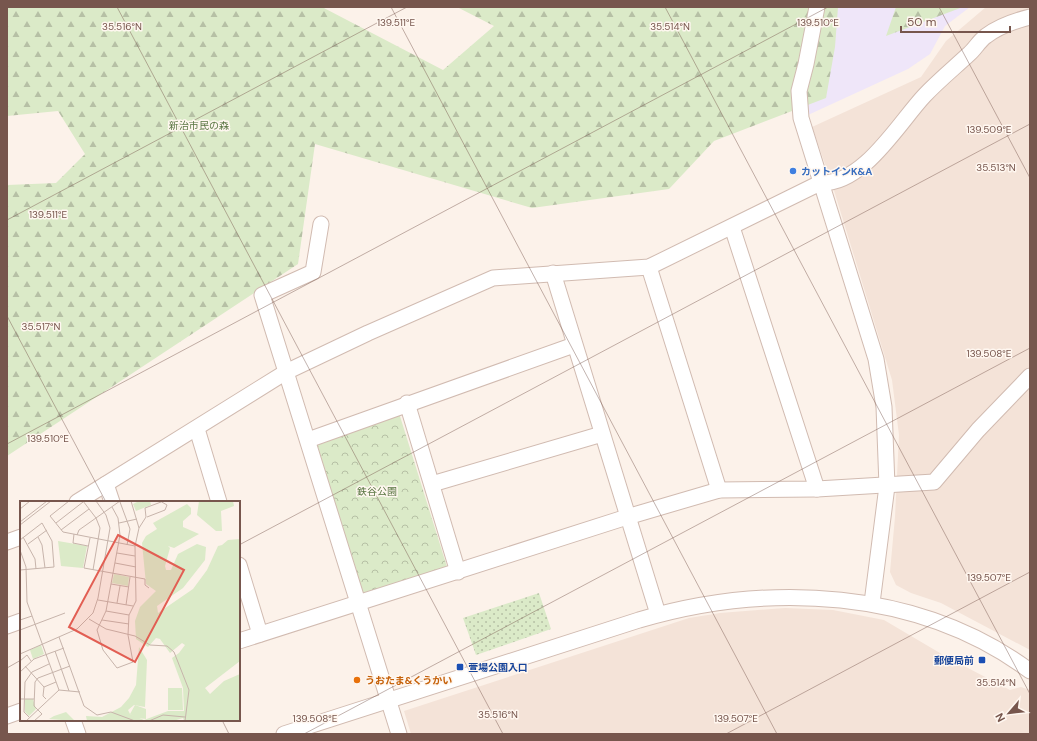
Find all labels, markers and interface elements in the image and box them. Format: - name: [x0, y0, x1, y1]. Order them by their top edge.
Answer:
- scale bar: [901, 8, 1010, 34]
- text: 50 m: [907, 14, 936, 30]
- text: 139.511°E: [377, 16, 415, 29]
- text: 139.510°E: [797, 16, 839, 29]
- text: 35.516°N: [102, 20, 142, 33]
- text: 35.514°N: [650, 20, 690, 33]
- park label: 新治市民の森: [169, 119, 229, 132]
- text: 139.509°E: [967, 123, 1012, 136]
- text: 35.513°N: [976, 161, 1016, 174]
- place label: カットインK&A: [801, 165, 872, 178]
- marker: カットインK&A: [788, 166, 798, 176]
- text: 139.511°E: [29, 208, 67, 221]
- text: 35.517°N: [22, 320, 61, 333]
- text: 139.508°E: [967, 347, 1012, 360]
- text: 139.510°E: [27, 432, 69, 445]
- park label: 鉄谷公園: [357, 485, 397, 498]
- inset map: [20, 501, 240, 721]
- text: 139.507°E: [967, 571, 1011, 584]
- place label: 郵便局前: [934, 654, 974, 667]
- marker: 郵便局前: [977, 655, 987, 665]
- place label: 萱場公園入口: [468, 661, 528, 674]
- marker: 萱場公園入口: [455, 662, 465, 672]
- place label: うおたま&くうかい: [365, 674, 452, 687]
- marker: うおたま&くうかい: [352, 675, 362, 685]
- text: 35.514°N: [976, 676, 1016, 689]
- north arrow: [989, 693, 1029, 733]
- text: 35.516°N: [478, 708, 518, 721]
- text: N: [992, 711, 1008, 725]
- text: 139.508°E: [293, 712, 338, 725]
- text: 139.507°E: [714, 712, 758, 725]

